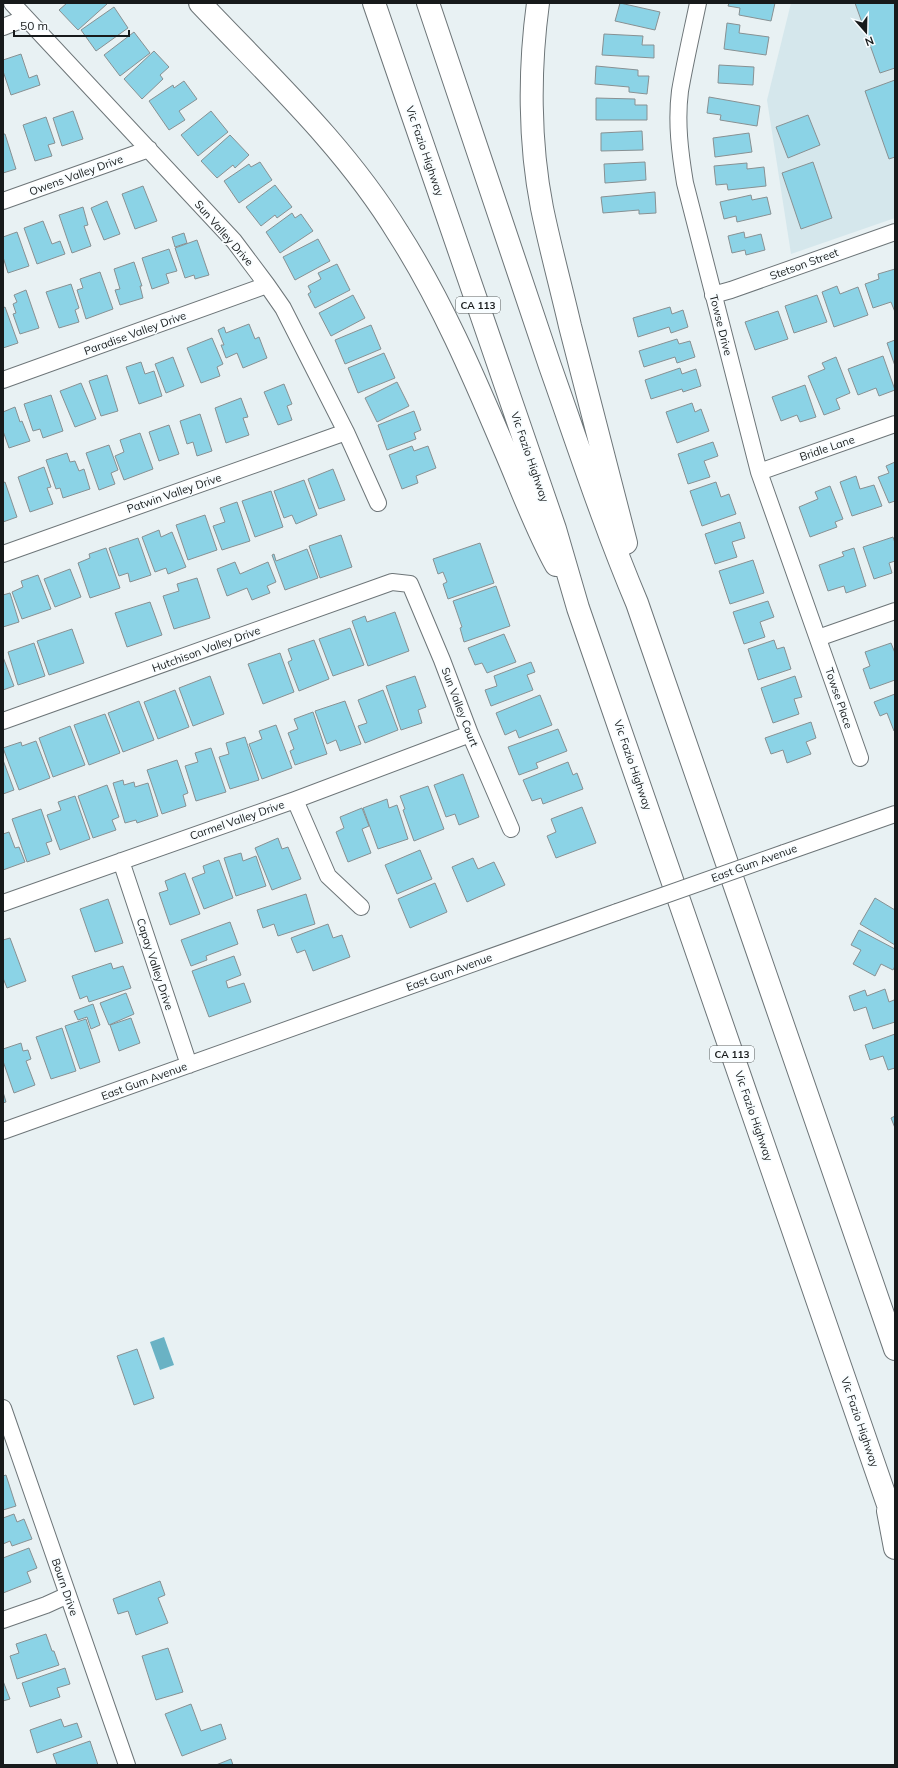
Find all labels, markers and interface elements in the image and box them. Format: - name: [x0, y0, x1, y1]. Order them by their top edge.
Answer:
- scale bar: [14, 12, 129, 38]
- north arrow: [846, 12, 886, 52]
- text: 50 m: [20, 18, 48, 33]
- text: N: [863, 33, 876, 49]
- street label: Vic Fazio Highway: [403, 104, 447, 198]
- street label: Owens Valley Drive: [27, 152, 125, 198]
- street label: Sun Valley Drive: [192, 197, 256, 269]
- street label: Stetson Street: [768, 245, 840, 283]
- street label: Towse Drive: [707, 293, 735, 357]
- road number: CA 113: [456, 297, 500, 313]
- street label: Paradise Valley Drive: [82, 308, 188, 358]
- street label: Vic Fazio Highway: [508, 410, 552, 504]
- street label: Bridle Lane: [798, 432, 856, 464]
- street label: Patwin Valley Drive: [125, 470, 223, 516]
- street label: Hutchison Valley Drive: [150, 623, 262, 675]
- street label: Sun Valley Court: [438, 665, 482, 749]
- street label: Towse Place: [822, 666, 856, 730]
- street label: Vic Fazio Highway: [611, 718, 655, 812]
- street label: Carmel Valley Drive: [188, 797, 286, 843]
- street label: East Gum Avenue: [709, 841, 799, 885]
- street label: Capay Valley Drive: [134, 916, 176, 1012]
- street label: East Gum Avenue: [404, 950, 494, 994]
- road number: CA 113: [710, 1046, 754, 1062]
- street label: East Gum Avenue: [99, 1059, 189, 1103]
- street label: Vic Fazio Highway: [732, 1069, 776, 1163]
- street label: Vic Fazio Highway: [838, 1375, 882, 1469]
- street label: Bourn Drive: [49, 1556, 81, 1618]

